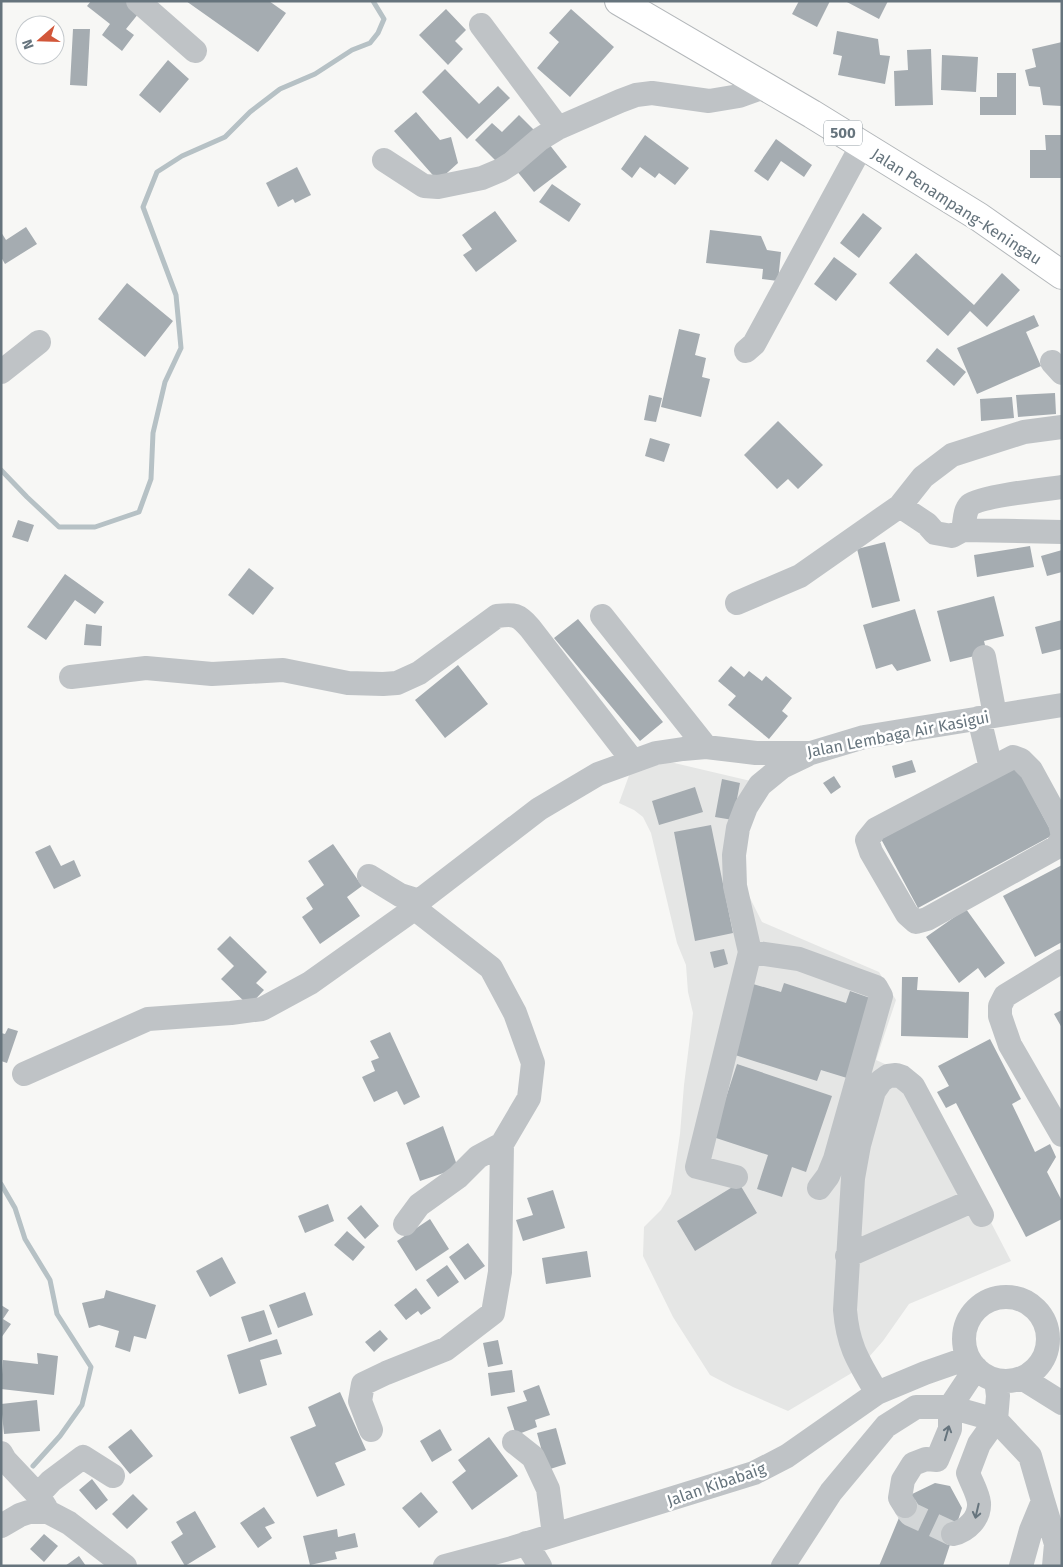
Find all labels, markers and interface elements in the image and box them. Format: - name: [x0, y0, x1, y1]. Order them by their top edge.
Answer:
- north arrow: [15, 15, 65, 65]
- text: N: [19, 37, 38, 52]
- road number: 500: [824, 120, 862, 146]
- street label: Jalan Penampang-Keningau: [868, 144, 1045, 269]
- street label: Jalan Lembaga Air Kasigui: [805, 708, 991, 761]
- one-way arrow: [943, 1425, 953, 1441]
- street label: Jalan Kibabaig: [664, 1458, 769, 1510]
- one-way arrow: [972, 1503, 981, 1519]

